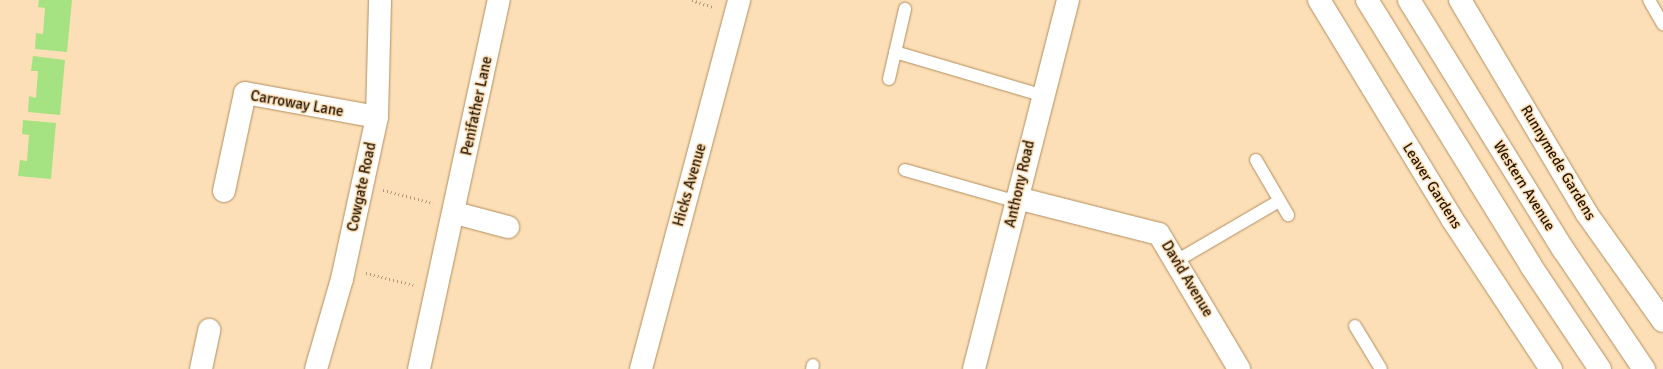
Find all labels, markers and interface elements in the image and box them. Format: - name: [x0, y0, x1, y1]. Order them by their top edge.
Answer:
- street label: Penifather Lane: [458, 55, 496, 157]
- street label: Carroway Lane: [249, 87, 345, 121]
- street label: Runnymede Gardens: [1517, 102, 1599, 224]
- street label: Western Avenue: [1489, 138, 1559, 234]
- street label: Anthony Road: [1001, 139, 1039, 229]
- street label: Leaver Gardens: [1398, 140, 1466, 232]
- street label: Cowgate Road: [344, 141, 380, 233]
- street label: Hicks Avenue: [670, 141, 710, 229]
- street label: David Avenue: [1157, 238, 1217, 320]

